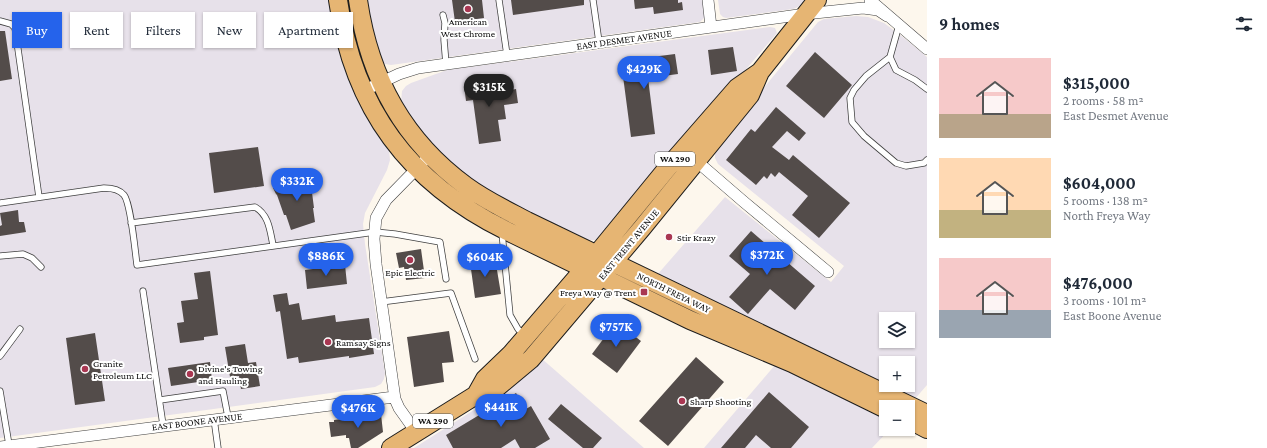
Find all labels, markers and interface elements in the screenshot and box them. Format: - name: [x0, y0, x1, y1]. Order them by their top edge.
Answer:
- marker: American West Chrome: [463, 4, 473, 14]
- chip: Buy: [12, 12, 62, 48]
- chip: Rent: [70, 12, 123, 48]
- chip: Filters: [131, 12, 195, 48]
- chip: New: [203, 12, 256, 48]
- chip: Apartment: [264, 12, 353, 48]
- icon: filters: [1233, 13, 1255, 35]
- text: 9 homes: [939, 15, 999, 34]
- place label: American West Chrome: [441, 16, 496, 39]
- street label: EAST DESMET AVENUE: [576, 27, 673, 52]
- pin: $429K: [616, 56, 672, 90]
- text: $429K: [626, 61, 662, 76]
- pin: $315K: [461, 74, 517, 108]
- icon: home: [971, 74, 1019, 122]
- text: $315,000: [1063, 74, 1130, 93]
- text: $315K: [473, 79, 505, 94]
- text: 2 rooms · 58 m²: [1063, 93, 1144, 108]
- text: East Desmet Avenue: [1063, 108, 1169, 123]
- road number: WA 290: [655, 152, 695, 166]
- pin: $332K: [269, 168, 325, 202]
- text: $332K: [280, 173, 314, 188]
- icon: home: [971, 174, 1019, 222]
- text: $604,000: [1063, 174, 1136, 193]
- text: 5 rooms · 138 m²: [1063, 193, 1148, 208]
- street label: EAST TRENT AVENUE: [596, 206, 661, 282]
- text: North Freya Way: [1063, 208, 1150, 223]
- marker: Stir Krazy: [664, 232, 674, 242]
- place label: Stir Krazy: [677, 232, 716, 243]
- pin: $372K: [739, 242, 795, 276]
- pin: $886K: [298, 243, 354, 277]
- pin: $604K: [457, 244, 513, 278]
- text: $372K: [750, 247, 784, 262]
- text: $886K: [307, 248, 345, 263]
- text: $604K: [467, 249, 503, 264]
- marker: Epic Electric: [405, 255, 415, 265]
- place label: Epic Electric: [385, 267, 436, 278]
- street label: NORTH FREYA WAY: [635, 270, 713, 315]
- icon: home: [971, 274, 1019, 322]
- text: $476,000: [1063, 274, 1133, 293]
- place label: Freya Way @ Trent: [560, 287, 637, 298]
- marker: Freya Way @ Trent: [639, 287, 649, 297]
- text: 3 rooms · 101 m²: [1063, 293, 1146, 308]
- text: East Boone Avenue: [1063, 308, 1161, 323]
- map controls: [879, 312, 915, 436]
- button: layers: [879, 312, 915, 348]
- pin: $757K: [588, 314, 644, 348]
- text: $757K: [599, 319, 633, 334]
- marker: Ramsay Signs: [323, 337, 333, 347]
- place label: Ramsay Signs: [336, 337, 391, 348]
- button: +: [879, 356, 915, 392]
- place label: Granite Petroleum LLC: [93, 358, 152, 381]
- place label: Divine's Towing and Hauling: [198, 363, 263, 386]
- marker: Granite Petroleum LLC: [80, 364, 90, 374]
- marker: Divine's Towing and Hauling: [185, 369, 195, 379]
- pin: $441K: [473, 394, 529, 428]
- pin: $476K: [330, 395, 386, 429]
- marker: Sharp Shooting: [677, 396, 687, 406]
- place label: Sharp Shooting: [690, 396, 752, 407]
- text: $441K: [484, 399, 518, 414]
- text: $476K: [341, 400, 375, 415]
- button: −: [879, 400, 915, 436]
- street label: EAST BOONE AVENUE: [151, 410, 243, 432]
- road number: WA 290: [413, 414, 453, 428]

